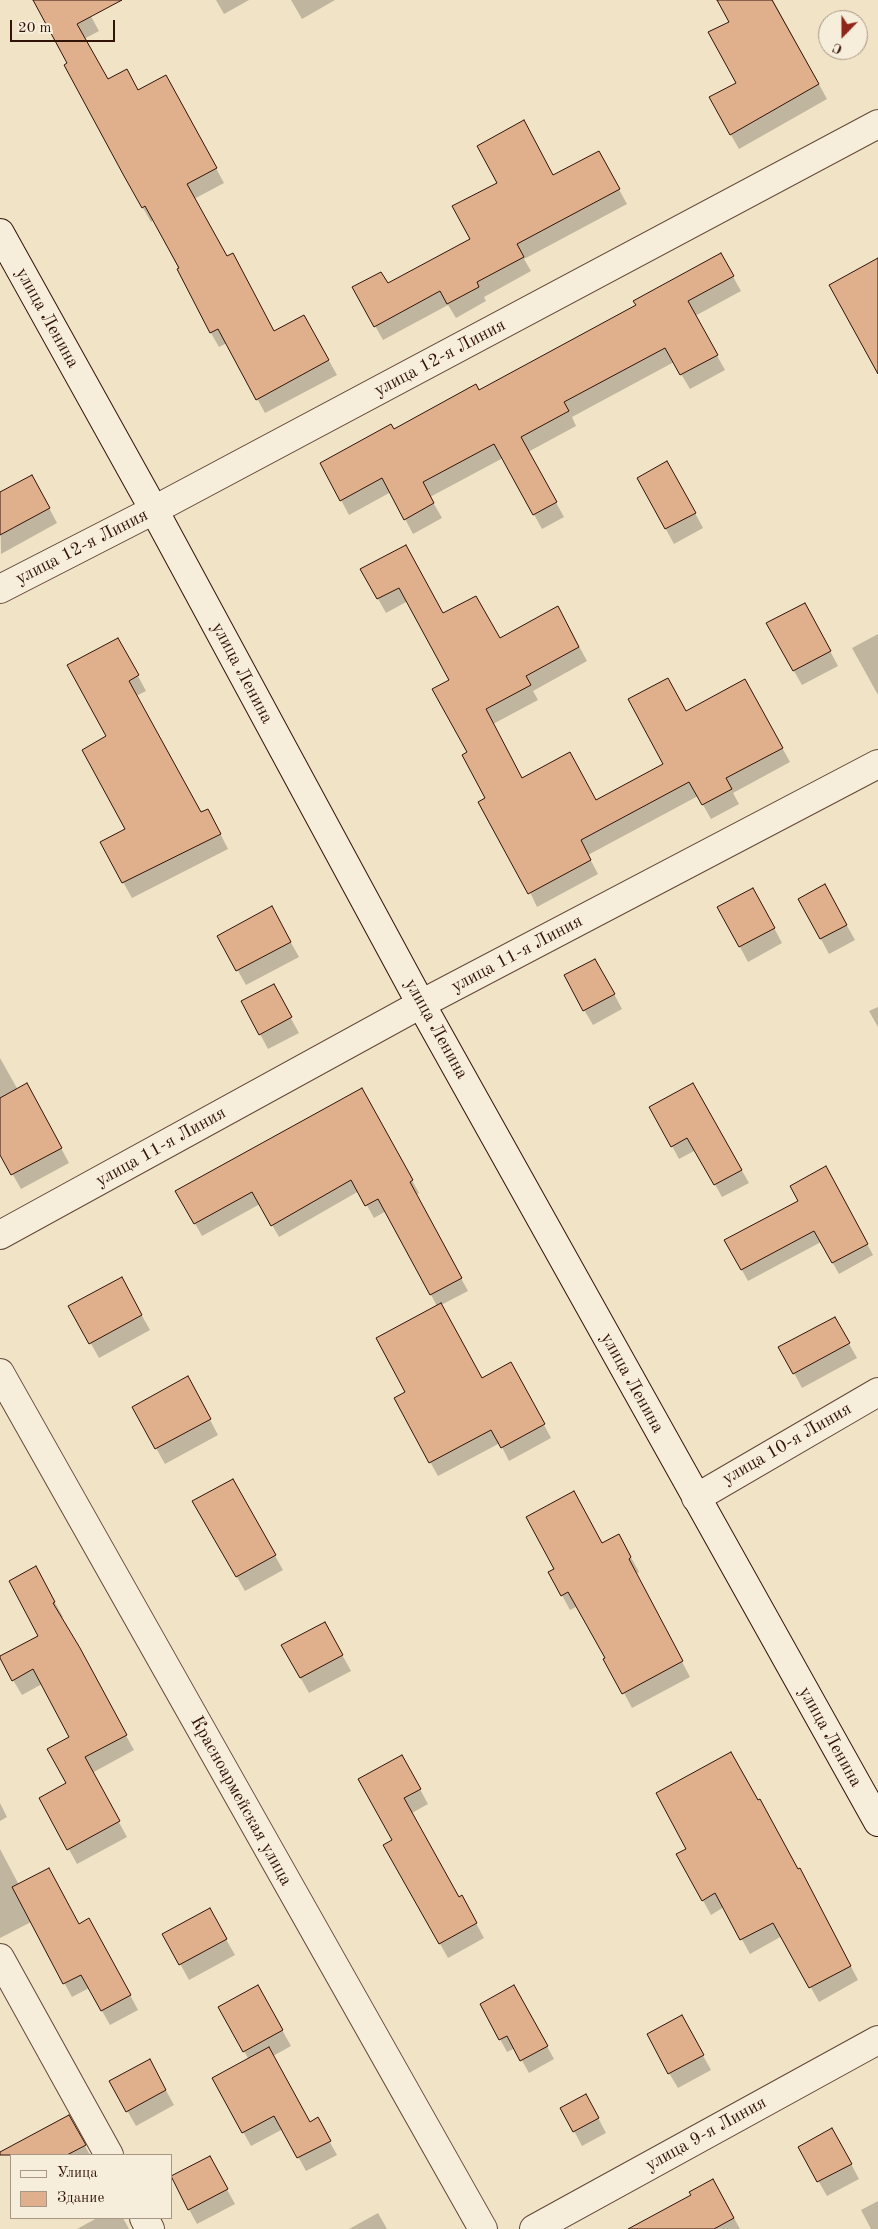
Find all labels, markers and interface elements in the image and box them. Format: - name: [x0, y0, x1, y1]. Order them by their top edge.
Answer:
- scale bar: [12, 10, 118, 42]
- north arrow: [818, 10, 868, 60]
- text: 20 m: [18, 21, 52, 36]
- text: С: [831, 40, 845, 56]
- street label: улица Ленина: [10, 264, 84, 372]
- street label: улица 12-я Линия: [371, 314, 509, 402]
- street label: улица 12-я Линия: [12, 504, 152, 590]
- street label: улица Ленина: [206, 619, 278, 727]
- street label: улица 11-я Линия: [448, 910, 586, 998]
- street label: улица Ленина: [399, 975, 473, 1083]
- street label: улица 11-я Линия: [92, 1102, 230, 1192]
- street label: улица Ленина: [595, 1329, 669, 1437]
- street label: улица 10-я Линия: [719, 1398, 855, 1490]
- street label: улица Ленина: [793, 1683, 867, 1791]
- street label: Красноармейская улица: [185, 1712, 297, 1890]
- street label: улица 9-я Линия: [642, 2092, 770, 2176]
- legend: [10, 2154, 172, 2219]
- text: Улица: [57, 2166, 98, 2181]
- text: Здание: [57, 2191, 104, 2206]

